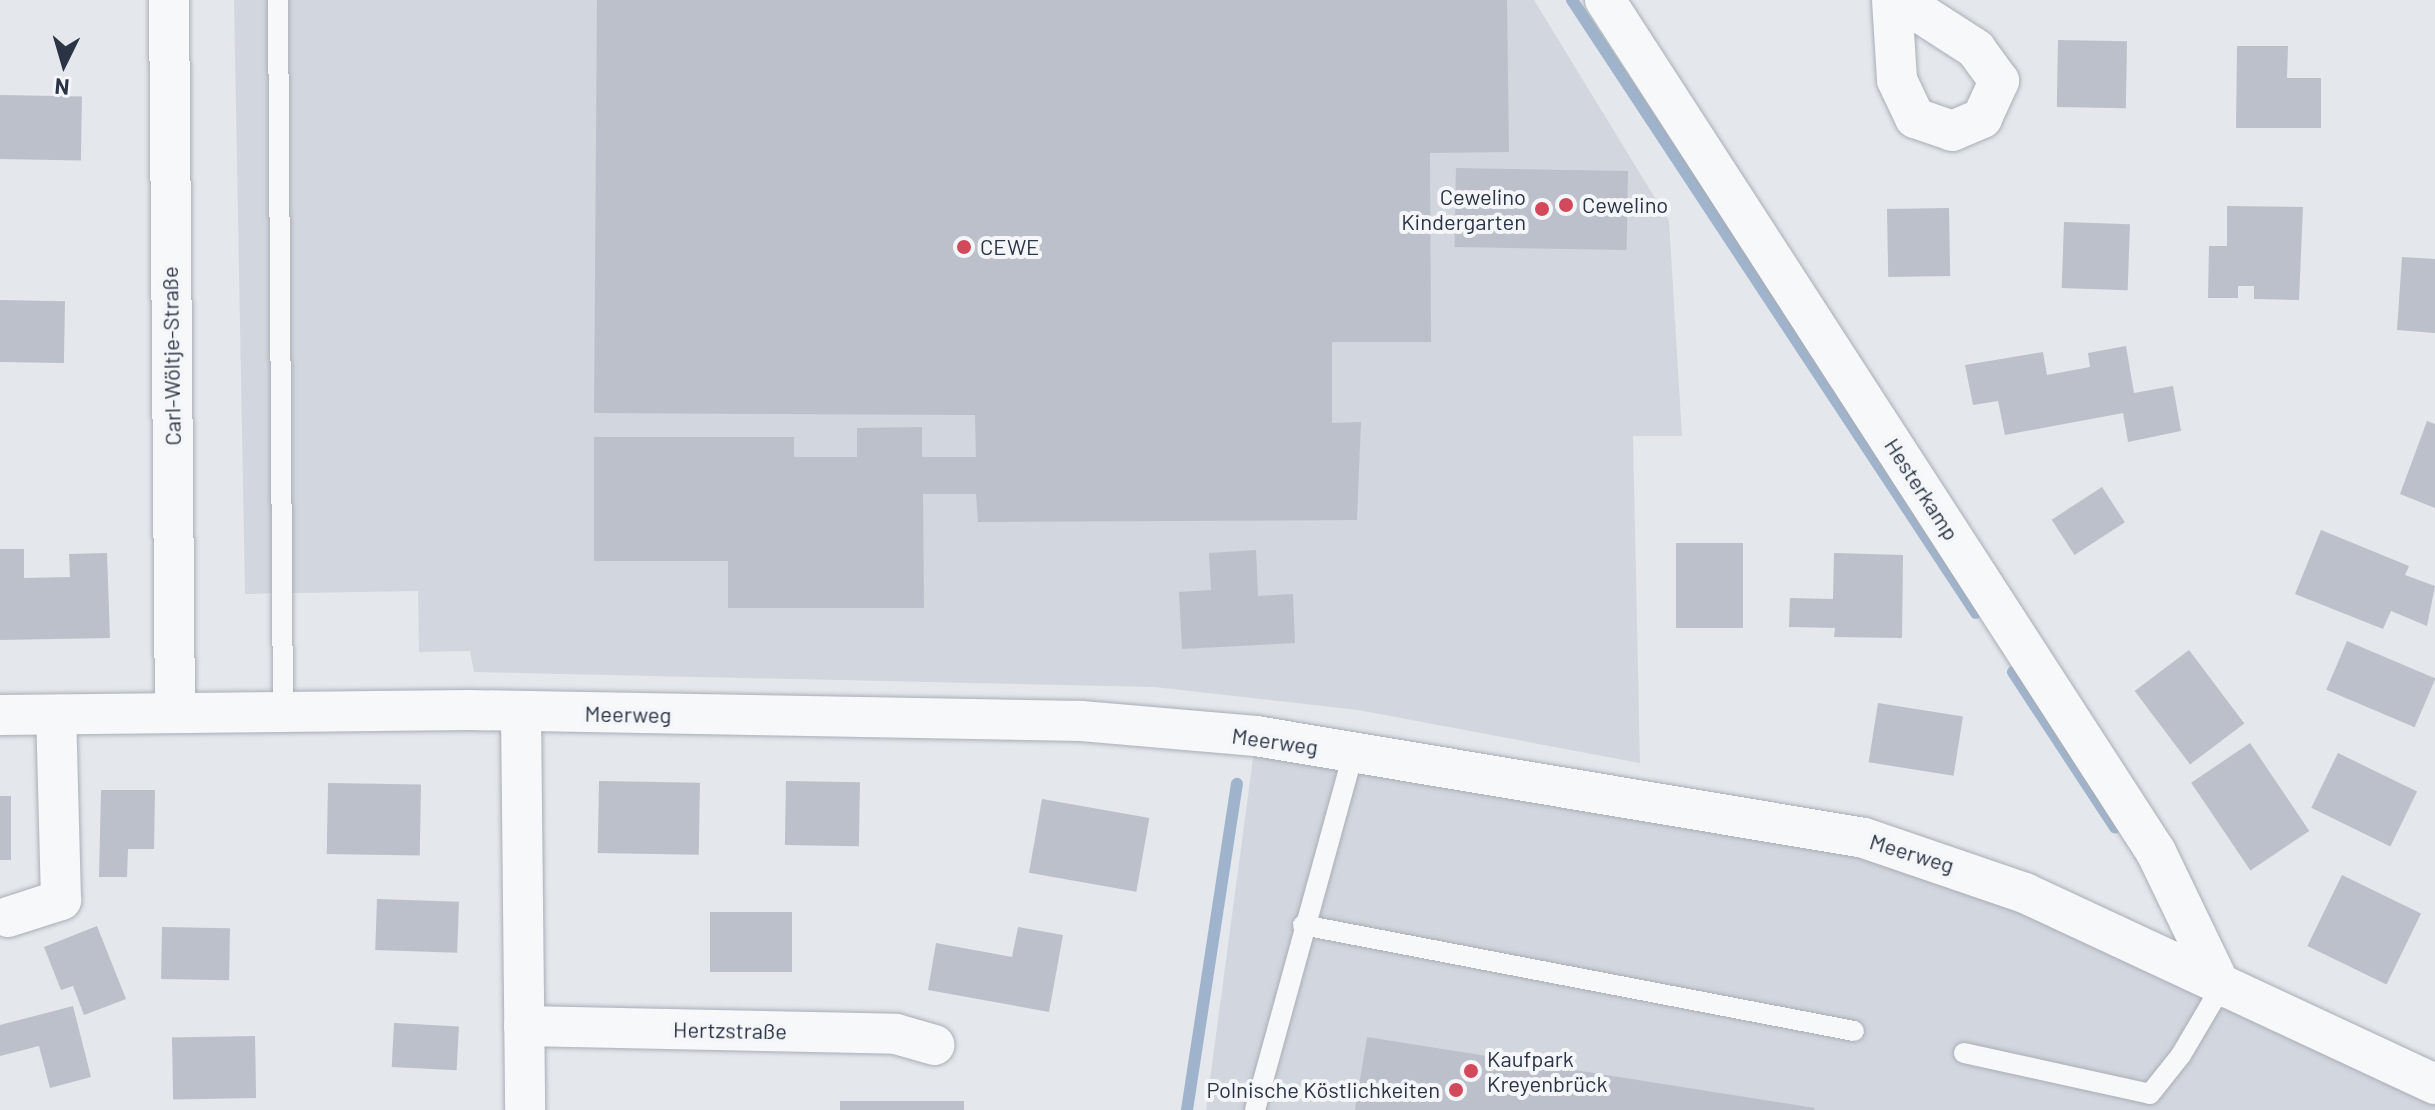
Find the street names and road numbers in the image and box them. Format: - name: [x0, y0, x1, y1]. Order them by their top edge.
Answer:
- street label: Carl-Wöltje-Straße: [156, 266, 186, 446]
- street label: Hesterkamp: [1879, 433, 1965, 545]
- street label: Meerweg: [584, 700, 672, 728]
- street label: Meerweg: [1230, 722, 1320, 760]
- street label: Meerweg: [1867, 828, 1957, 878]
- street label: Hertzstraße: [673, 1016, 787, 1044]

